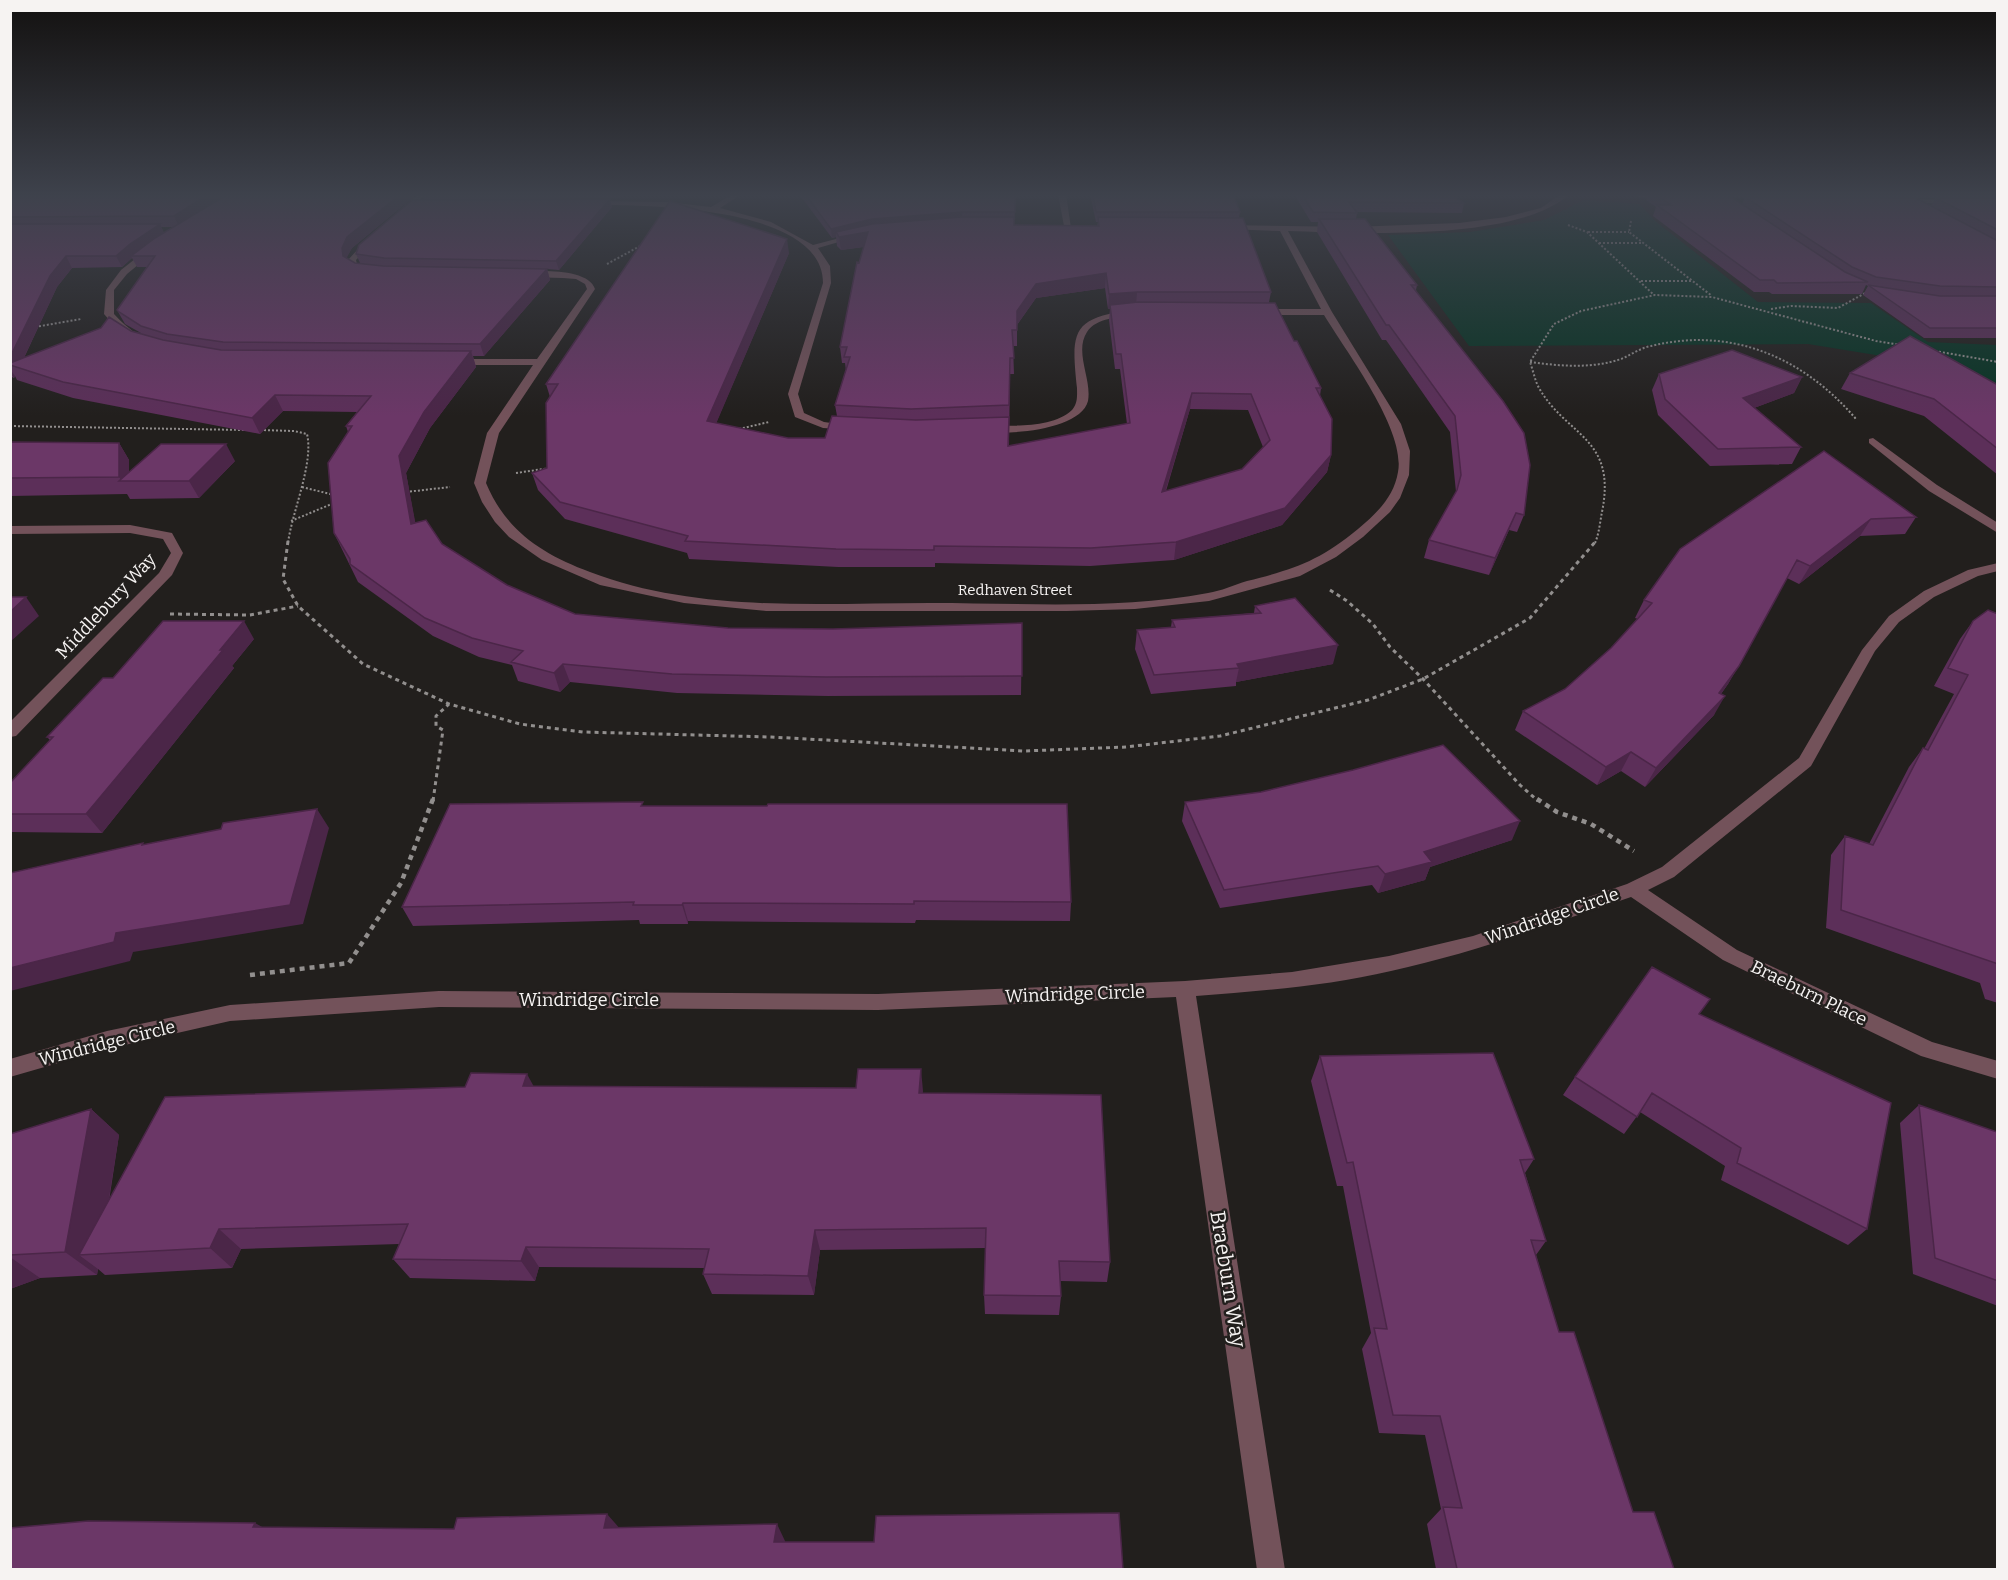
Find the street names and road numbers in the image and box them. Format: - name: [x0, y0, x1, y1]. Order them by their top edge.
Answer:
- street label: Middlebury Way: [51, 548, 161, 663]
- street label: Redhaven Street: [958, 581, 1073, 599]
- street label: Windridge Circle: [1482, 883, 1622, 949]
- street label: Braeburn Place: [1747, 955, 1871, 1031]
- street label: Windridge Circle: [1005, 981, 1145, 1007]
- street label: Windridge Circle: [519, 989, 659, 1011]
- street label: Windridge Circle: [36, 1015, 178, 1071]
- street label: Braeburn Way: [1204, 1209, 1252, 1350]

